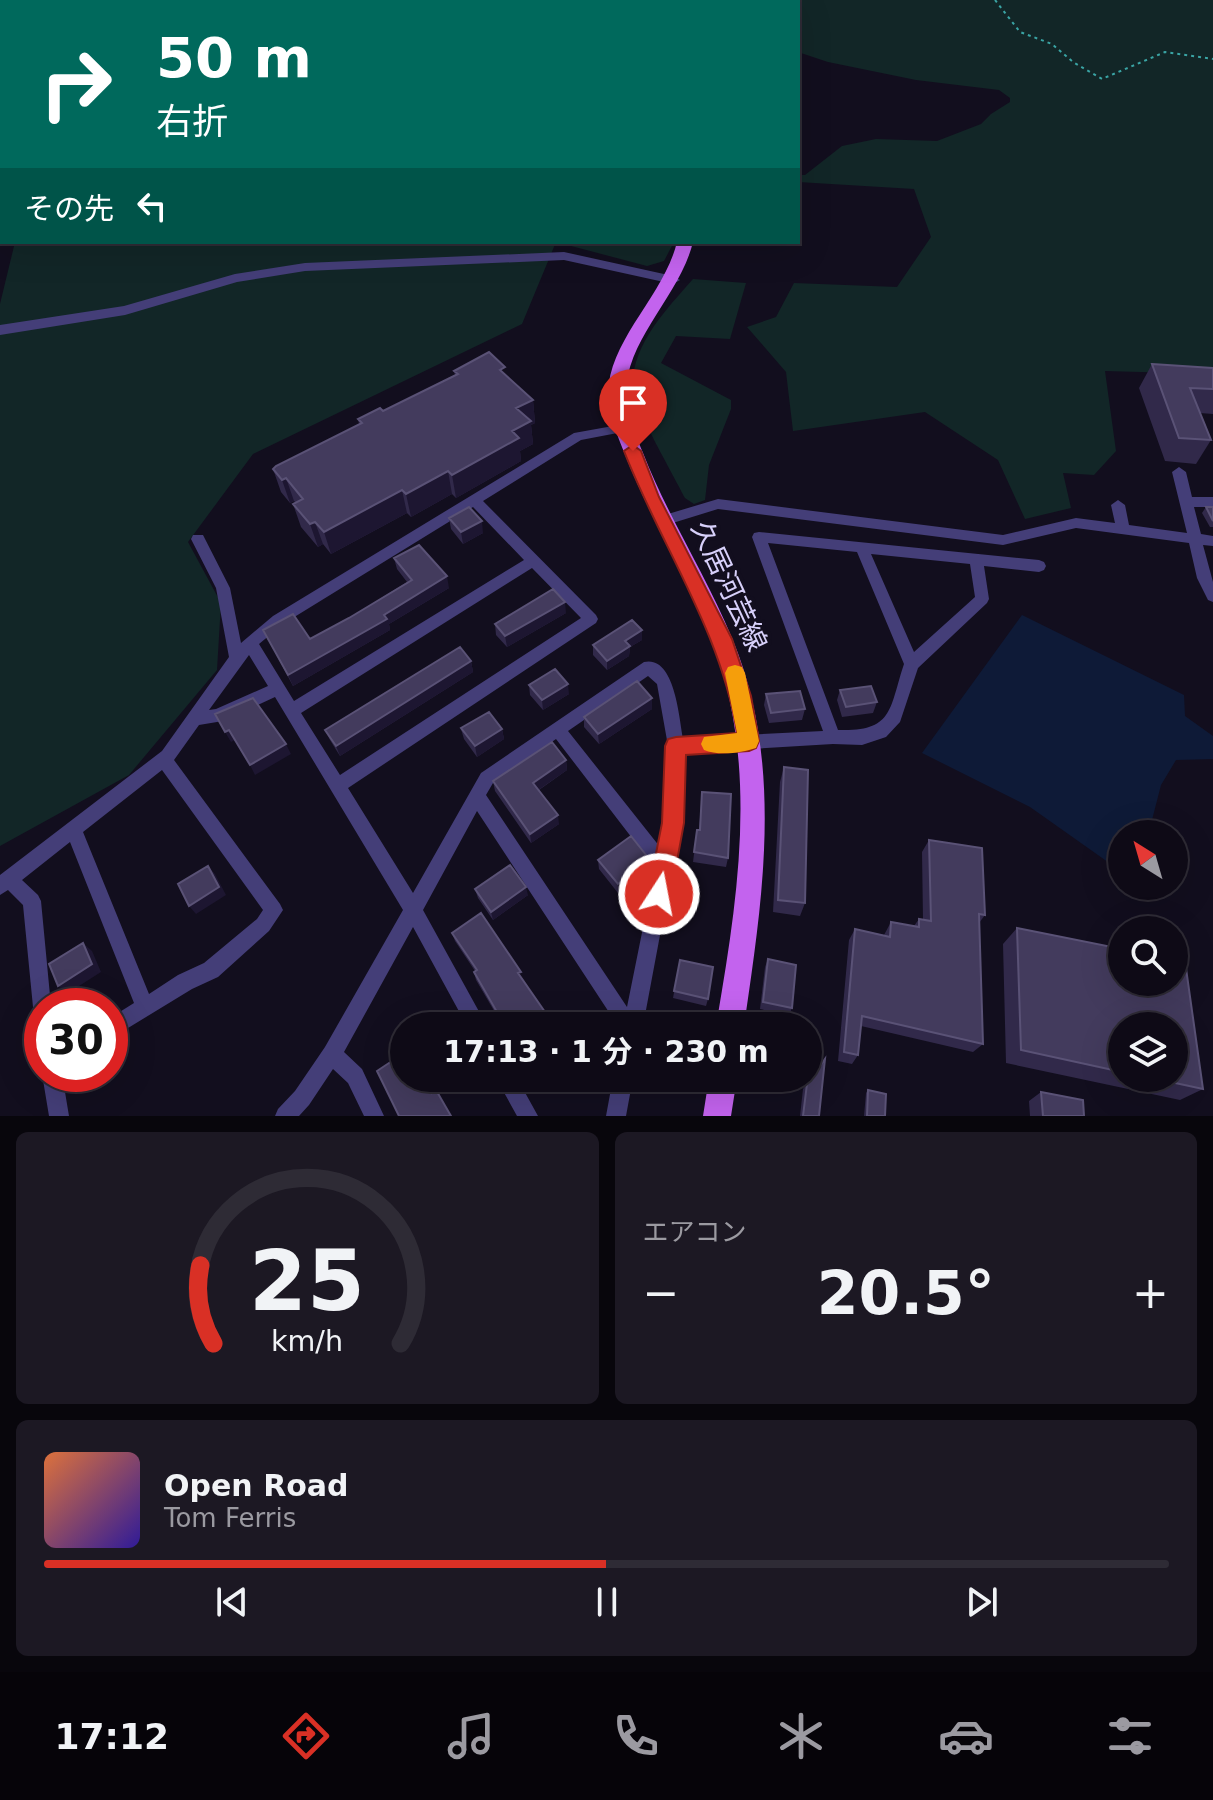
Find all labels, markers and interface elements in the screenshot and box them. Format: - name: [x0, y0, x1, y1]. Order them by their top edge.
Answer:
- text: 50 m: [156, 25, 312, 90]
- icon: right: [24, 32, 128, 136]
- text: 右折: [156, 101, 228, 142]
- icon: left: [130, 184, 174, 228]
- text: その先: [24, 191, 114, 226]
- pin: [599, 369, 667, 451]
- icon: arrive: [611, 381, 655, 425]
- street label: 久居河芸線: [684, 516, 774, 656]
- north arrow: [1108, 820, 1188, 900]
- map controls: [1108, 820, 1188, 1092]
- position arrow: [617, 852, 701, 936]
- button: search: [1108, 916, 1188, 996]
- speed limit sign: 30: [24, 988, 128, 1092]
- button: layers: [1108, 1012, 1188, 1092]
- text: 17:13 · 1 分 · 230 m: [443, 1034, 769, 1069]
- text: エアコン: [643, 1217, 747, 1247]
- text: 25: [249, 1233, 365, 1330]
- text: 20.5°: [817, 1258, 995, 1328]
- text: −: [643, 1267, 679, 1318]
- text: +: [1132, 1267, 1169, 1318]
- text: km/h: [271, 1324, 343, 1358]
- text: Open Road: [164, 1468, 349, 1503]
- text: Tom Ferris: [164, 1503, 296, 1533]
- icon: previous: [210, 1580, 254, 1624]
- icon: pause: [585, 1580, 629, 1624]
- icon: next: [960, 1580, 1004, 1624]
- icon: directions: [278, 1708, 334, 1764]
- icon: music: [443, 1708, 499, 1764]
- icon: phone: [608, 1708, 664, 1764]
- icon: climate: [773, 1708, 829, 1764]
- icon: car: [938, 1708, 994, 1764]
- icon: filters: [1102, 1708, 1158, 1764]
- text: 17:12: [54, 1716, 169, 1757]

